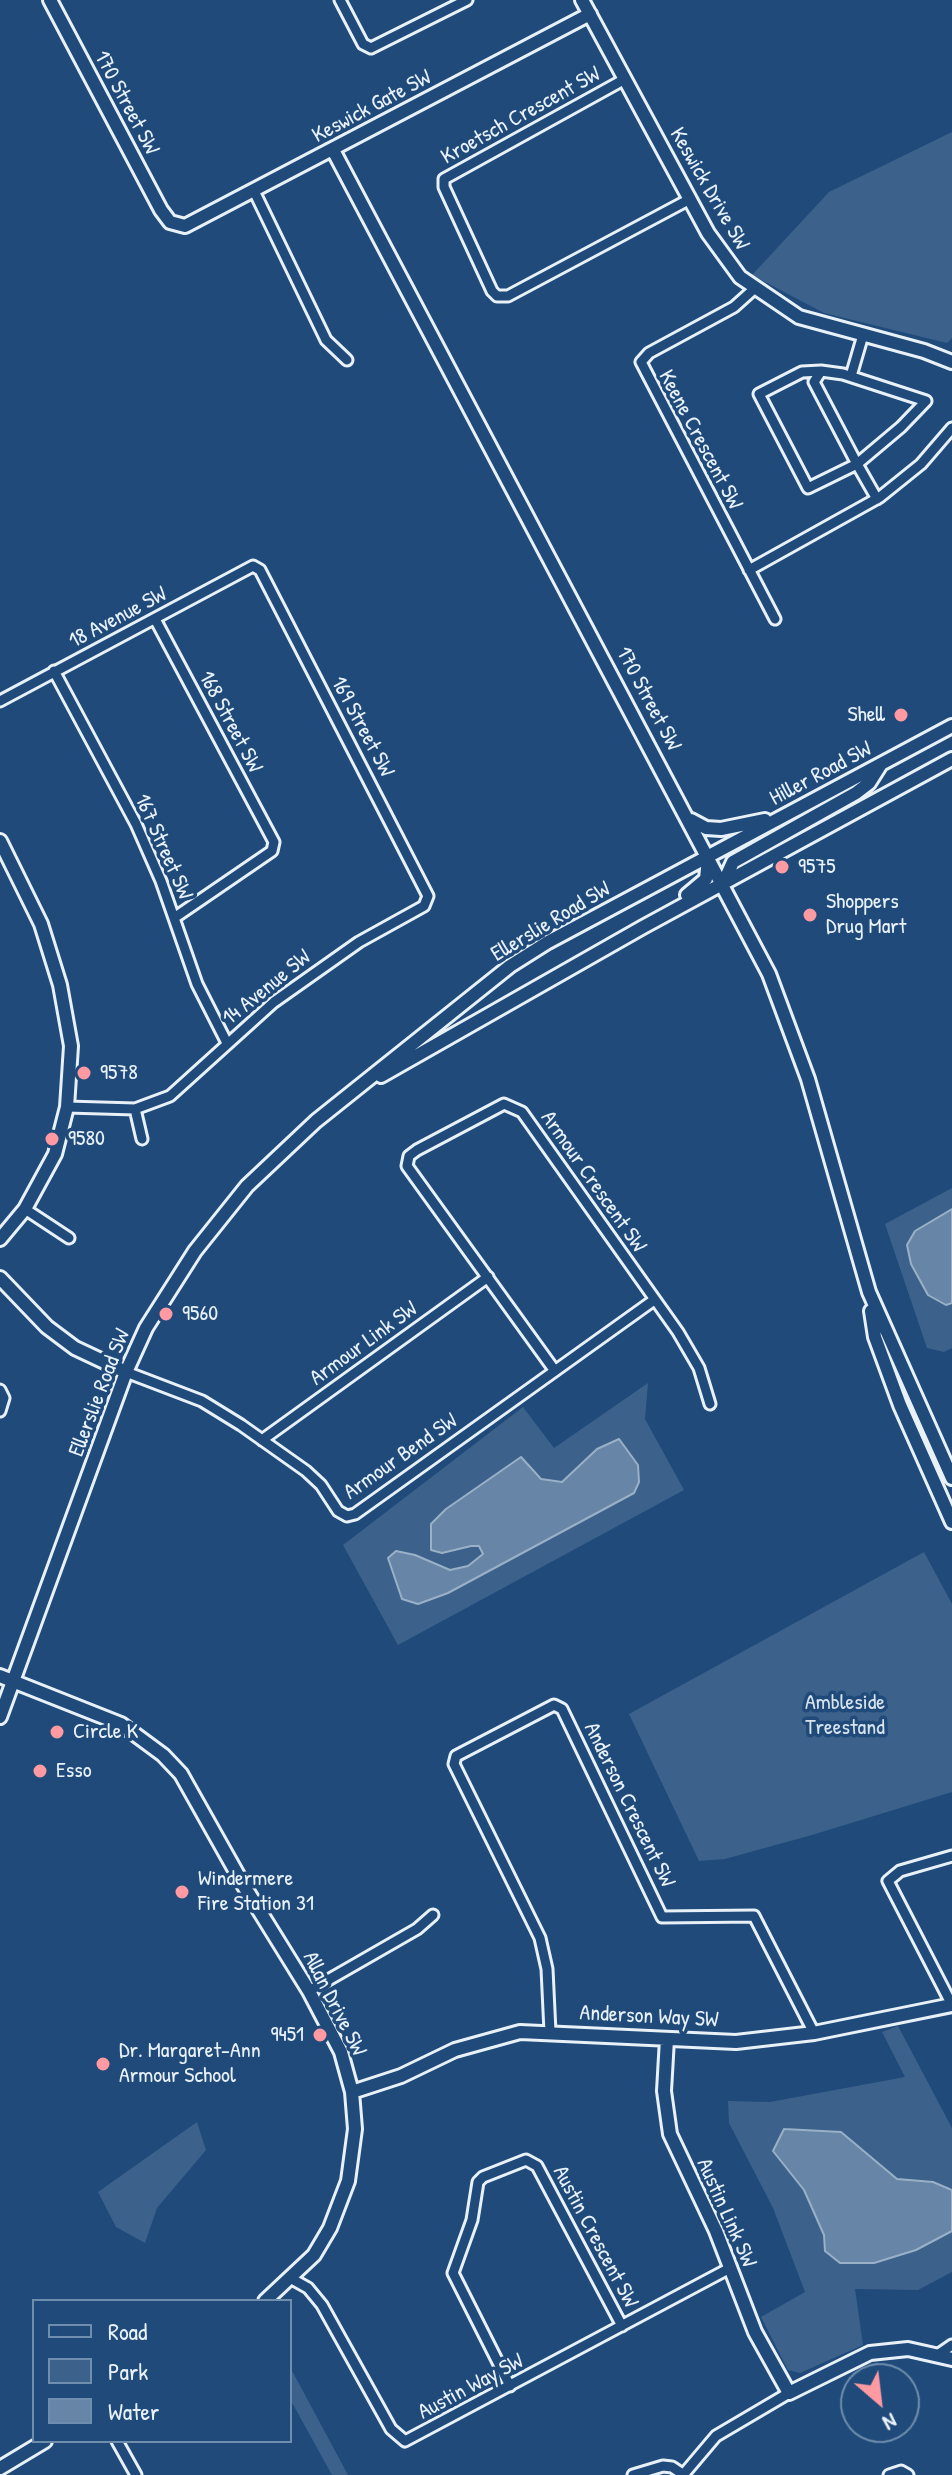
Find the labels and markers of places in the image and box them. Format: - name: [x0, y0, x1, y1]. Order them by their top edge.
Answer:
- place label: Shell: [847, 702, 885, 728]
- marker: Shell: [892, 706, 910, 724]
- place label: 9575: [798, 854, 836, 880]
- marker: 9575: [773, 858, 791, 876]
- place label: Shoppers Drug Mart: [826, 889, 906, 940]
- marker: Shoppers Drug Mart: [801, 906, 819, 924]
- place label: 9578: [100, 1060, 138, 1086]
- marker: 9578: [75, 1064, 93, 1082]
- place label: 9580: [68, 1126, 105, 1152]
- marker: 9580: [43, 1130, 61, 1148]
- place label: 9560: [182, 1301, 218, 1327]
- marker: 9560: [157, 1305, 175, 1323]
- place label: Circle K: [73, 1719, 138, 1745]
- marker: Circle K: [48, 1723, 66, 1741]
- place label: Esso: [56, 1758, 92, 1784]
- marker: Esso: [31, 1762, 49, 1780]
- place label: Windermere Fire Station 31: [198, 1866, 314, 1918]
- marker: Windermere Fire Station 31: [173, 1883, 191, 1901]
- place label: 9451: [270, 2022, 304, 2048]
- marker: 9451: [311, 2026, 329, 2044]
- place label: Dr. Margaret-Ann Armour School: [119, 2038, 261, 2090]
- marker: Dr. Margaret-Ann Armour School: [94, 2055, 112, 2073]

